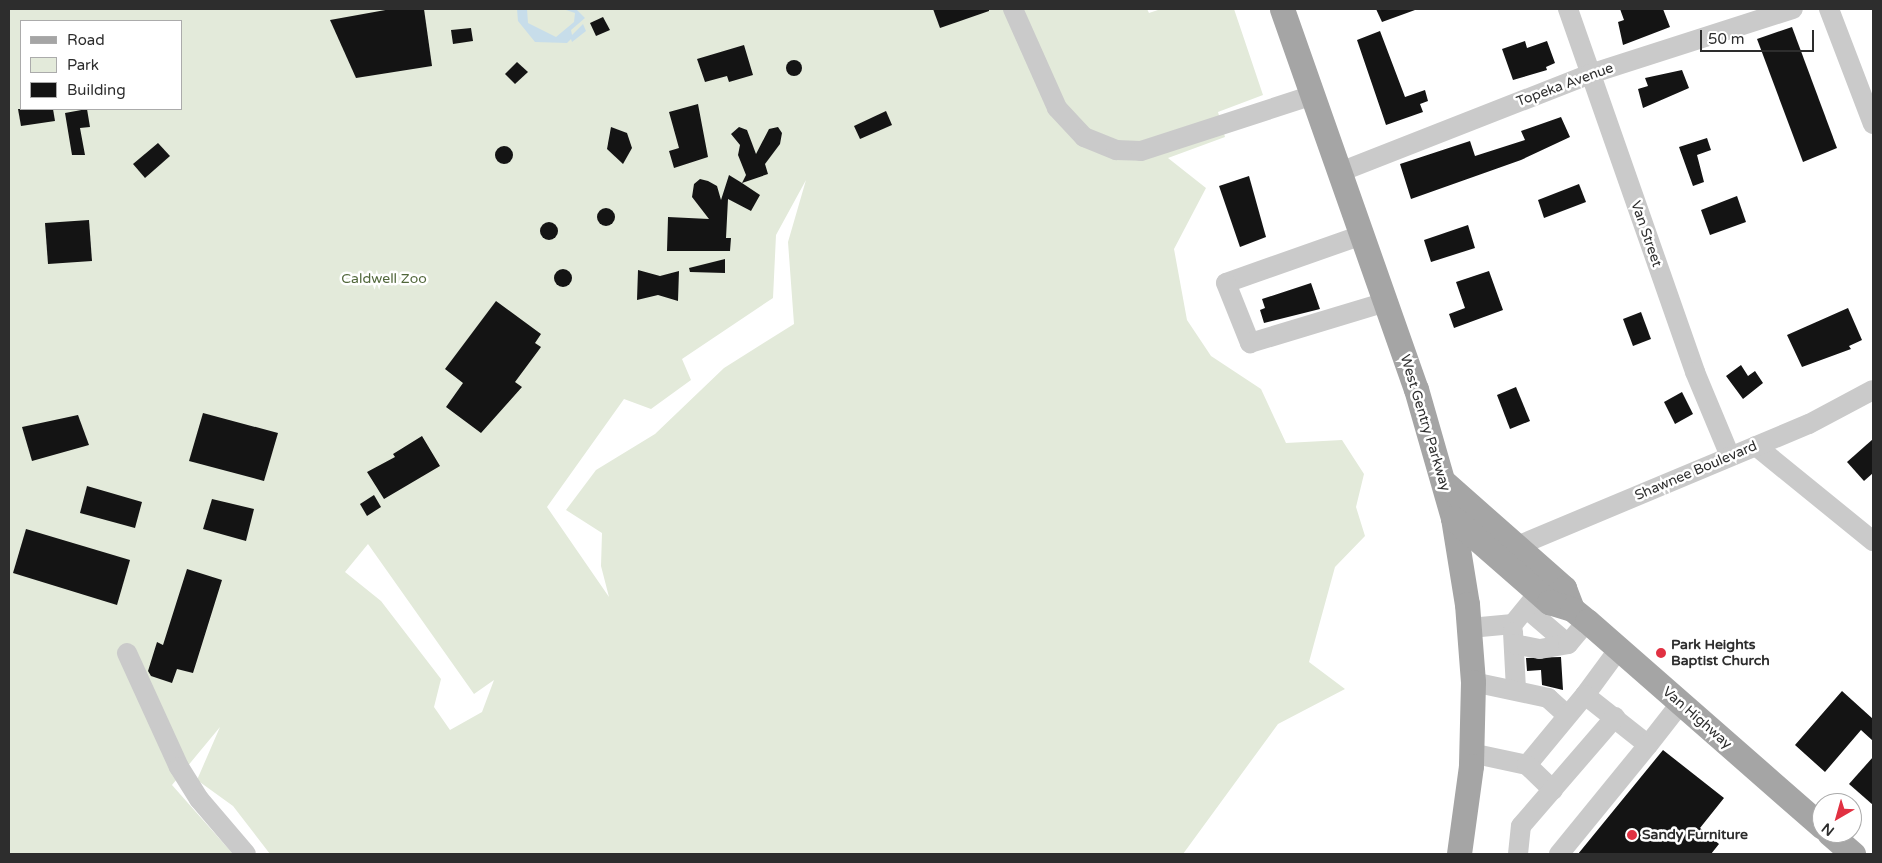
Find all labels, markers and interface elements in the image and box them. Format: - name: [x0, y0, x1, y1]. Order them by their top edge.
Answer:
- legend: [20, 20, 182, 110]
- scale bar: [1702, 20, 1816, 52]
- text: 50 m: [1708, 30, 1745, 48]
- text: Road: [67, 31, 105, 49]
- text: Park: [67, 56, 99, 74]
- street label: Topeka Avenue: [1514, 60, 1616, 110]
- text: Building: [67, 81, 126, 99]
- street label: Van Street: [1627, 199, 1665, 269]
- park label: Caldwell Zoo: [341, 271, 427, 287]
- street label: West Gentry Parkway: [1396, 353, 1454, 493]
- street label: Shawnee Boulevard: [1632, 438, 1760, 504]
- place label: Park Heights Baptist Church: [1671, 637, 1770, 670]
- marker: Park Heights Baptist Church: [1655, 647, 1667, 659]
- street label: Van Highway: [1659, 683, 1735, 753]
- north arrow: [1812, 793, 1862, 843]
- text: N: [1818, 819, 1838, 840]
- place label: Sandy Furniture: [1642, 827, 1748, 843]
- marker: Sandy Furniture: [1626, 829, 1638, 841]

